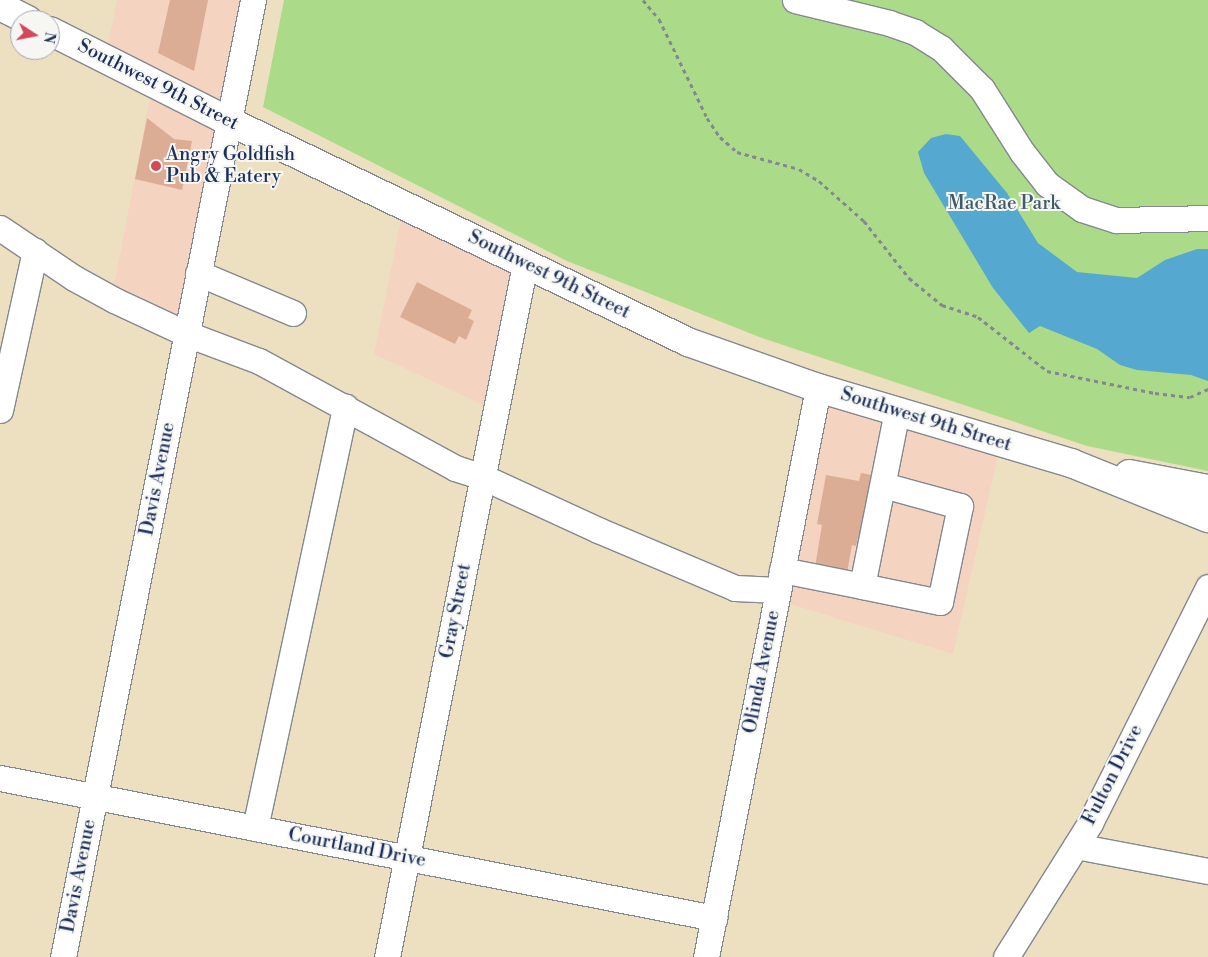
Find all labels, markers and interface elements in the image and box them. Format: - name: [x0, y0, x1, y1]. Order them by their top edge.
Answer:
- north arrow: [10, 10, 60, 60]
- text: N: [39, 31, 59, 45]
- street label: Southwest 9th Street: [74, 35, 242, 135]
- place label: Angry Goldfish Pub & Eatery: [166, 144, 295, 188]
- marker: Angry Goldfish Pub & Eatery: [150, 160, 162, 172]
- park label: MacRae Park: [948, 193, 1060, 215]
- street label: Southwest 9th Street: [464, 226, 634, 324]
- street label: Southwest 9th Street: [838, 383, 1014, 457]
- street label: Davis Avenue: [136, 420, 180, 538]
- street label: Gray Street: [436, 562, 476, 660]
- street label: Olinda Avenue: [739, 608, 785, 736]
- street label: Fulton Drive: [1078, 721, 1148, 829]
- street label: Davis Avenue: [57, 817, 101, 935]
- street label: Courtland Drive: [286, 823, 428, 873]

